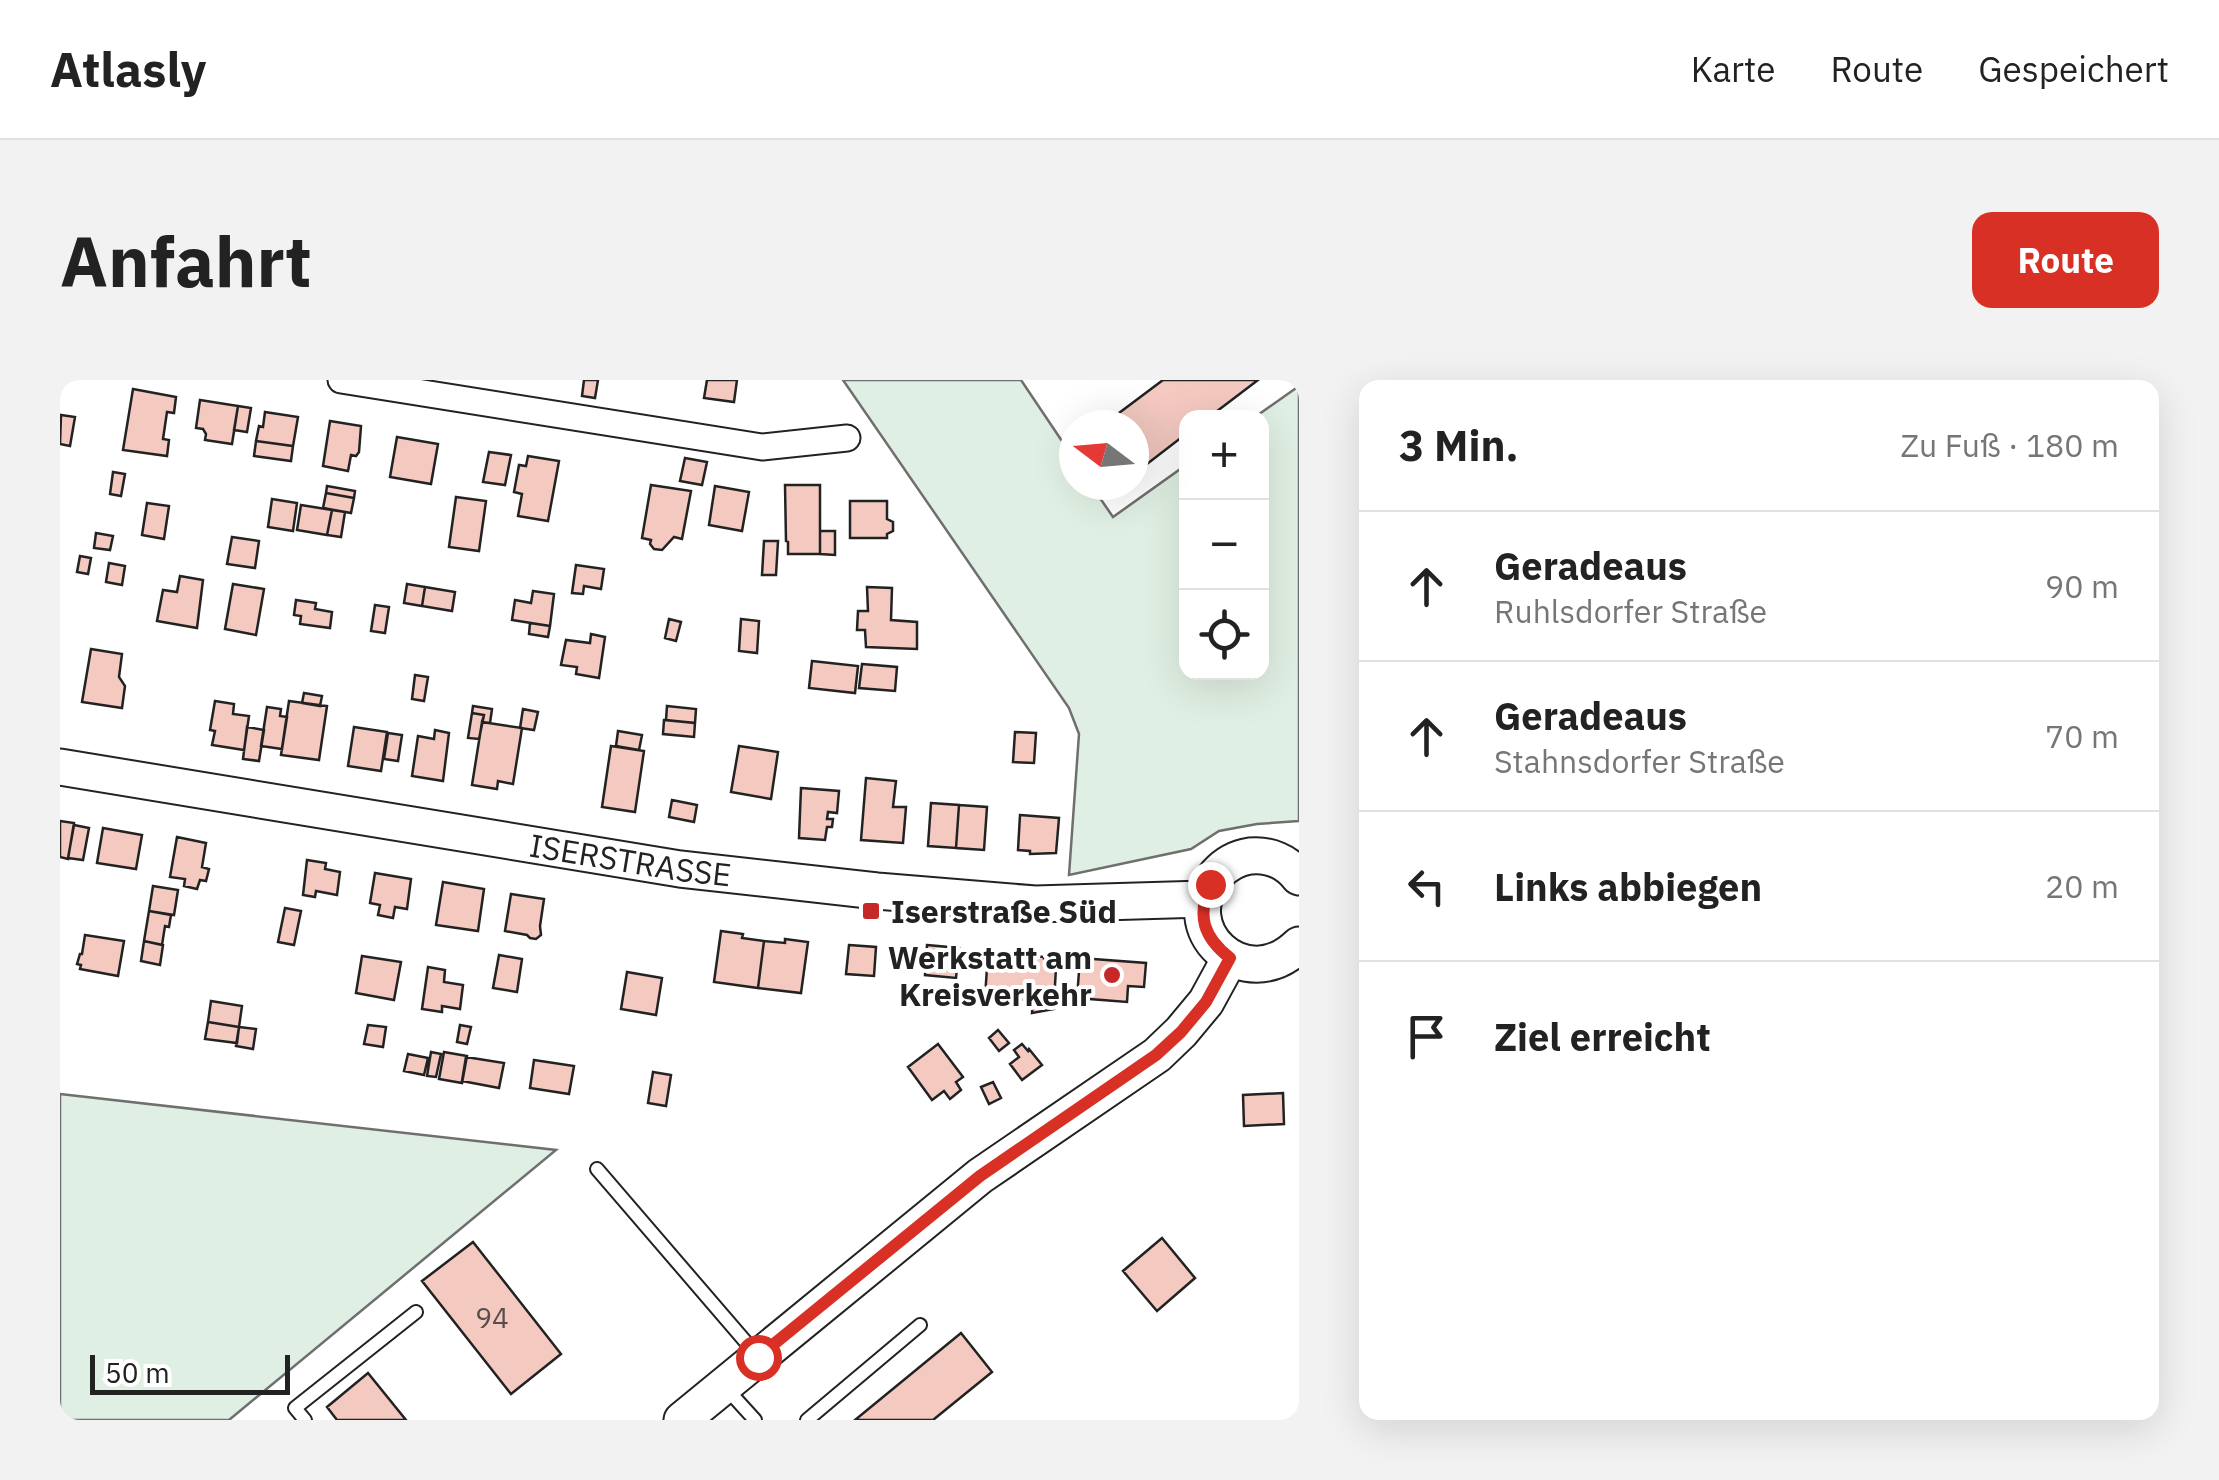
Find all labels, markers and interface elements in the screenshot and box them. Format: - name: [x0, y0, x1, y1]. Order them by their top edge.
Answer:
- text: Atlasly: [50, 38, 206, 100]
- text: Karte: [1691, 46, 1775, 92]
- text: Route: [1830, 46, 1923, 92]
- text: Gespeichert: [1978, 46, 2169, 92]
- button: Route: [1972, 212, 2159, 308]
- text: Anfahrt: [60, 215, 312, 306]
- north arrow: [1059, 410, 1149, 500]
- map controls: [1179, 410, 1269, 680]
- button: +: [1179, 410, 1269, 500]
- text: 3 Min.: [1399, 418, 1519, 473]
- text: Zu Fuß · 180 m: [1901, 424, 2119, 466]
- button: −: [1179, 500, 1269, 590]
- text: Geradeaus: [1494, 541, 1687, 590]
- icon: ahead: [1399, 559, 1454, 614]
- text: 90 m: [2045, 565, 2119, 607]
- button: locate: [1179, 590, 1269, 680]
- text: Ruhlsdorfer Straße: [1494, 590, 1767, 632]
- text: Geradeaus: [1494, 691, 1687, 740]
- icon: ahead: [1399, 709, 1454, 764]
- text: 70 m: [2045, 715, 2119, 757]
- text: Stahnsdorfer Straße: [1494, 740, 1785, 782]
- street label: ISERSTRASSE: [526, 824, 733, 896]
- icon: left: [1399, 859, 1454, 914]
- route end: [1188, 862, 1234, 908]
- text: Links abbiegen: [1494, 862, 1762, 911]
- text: 20 m: [2045, 865, 2119, 907]
- place label: Iserstraße Süd: [891, 890, 1117, 932]
- marker: Iserstraße Süd: [860, 900, 882, 922]
- place label: Werkstatt am Kreisverkehr: [888, 936, 1092, 1015]
- marker: Werkstatt am Kreisverkehr: [1101, 964, 1123, 986]
- icon: arrive: [1399, 1009, 1454, 1064]
- text: Ziel erreicht: [1494, 1012, 1711, 1061]
- house number: 94: [475, 1299, 509, 1336]
- route start: [736, 1335, 782, 1381]
- scale bar: [90, 1350, 290, 1394]
- text: 50 m: [105, 1354, 170, 1391]

